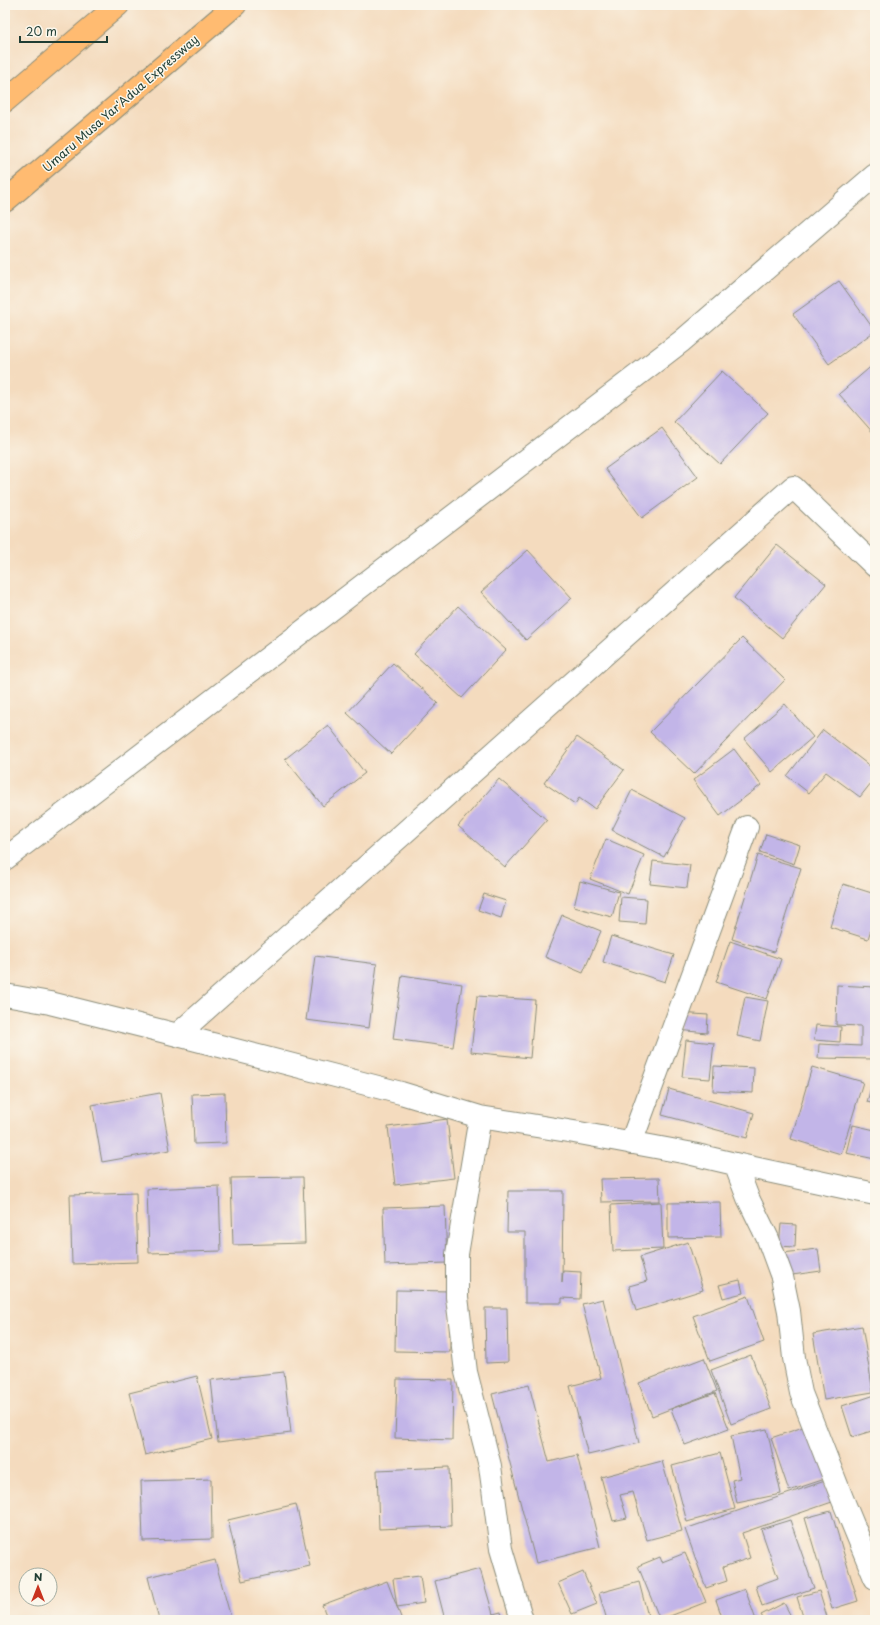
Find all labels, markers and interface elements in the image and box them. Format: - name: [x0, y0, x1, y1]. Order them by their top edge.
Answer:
- scale bar: [20, 18, 107, 44]
- text: 20 m: [26, 22, 57, 40]
- street label: Umaru Musa Yar'Adua Expressway: [38, 30, 202, 176]
- north arrow: [18, 1567, 58, 1607]
- text: N: [34, 1568, 43, 1585]

